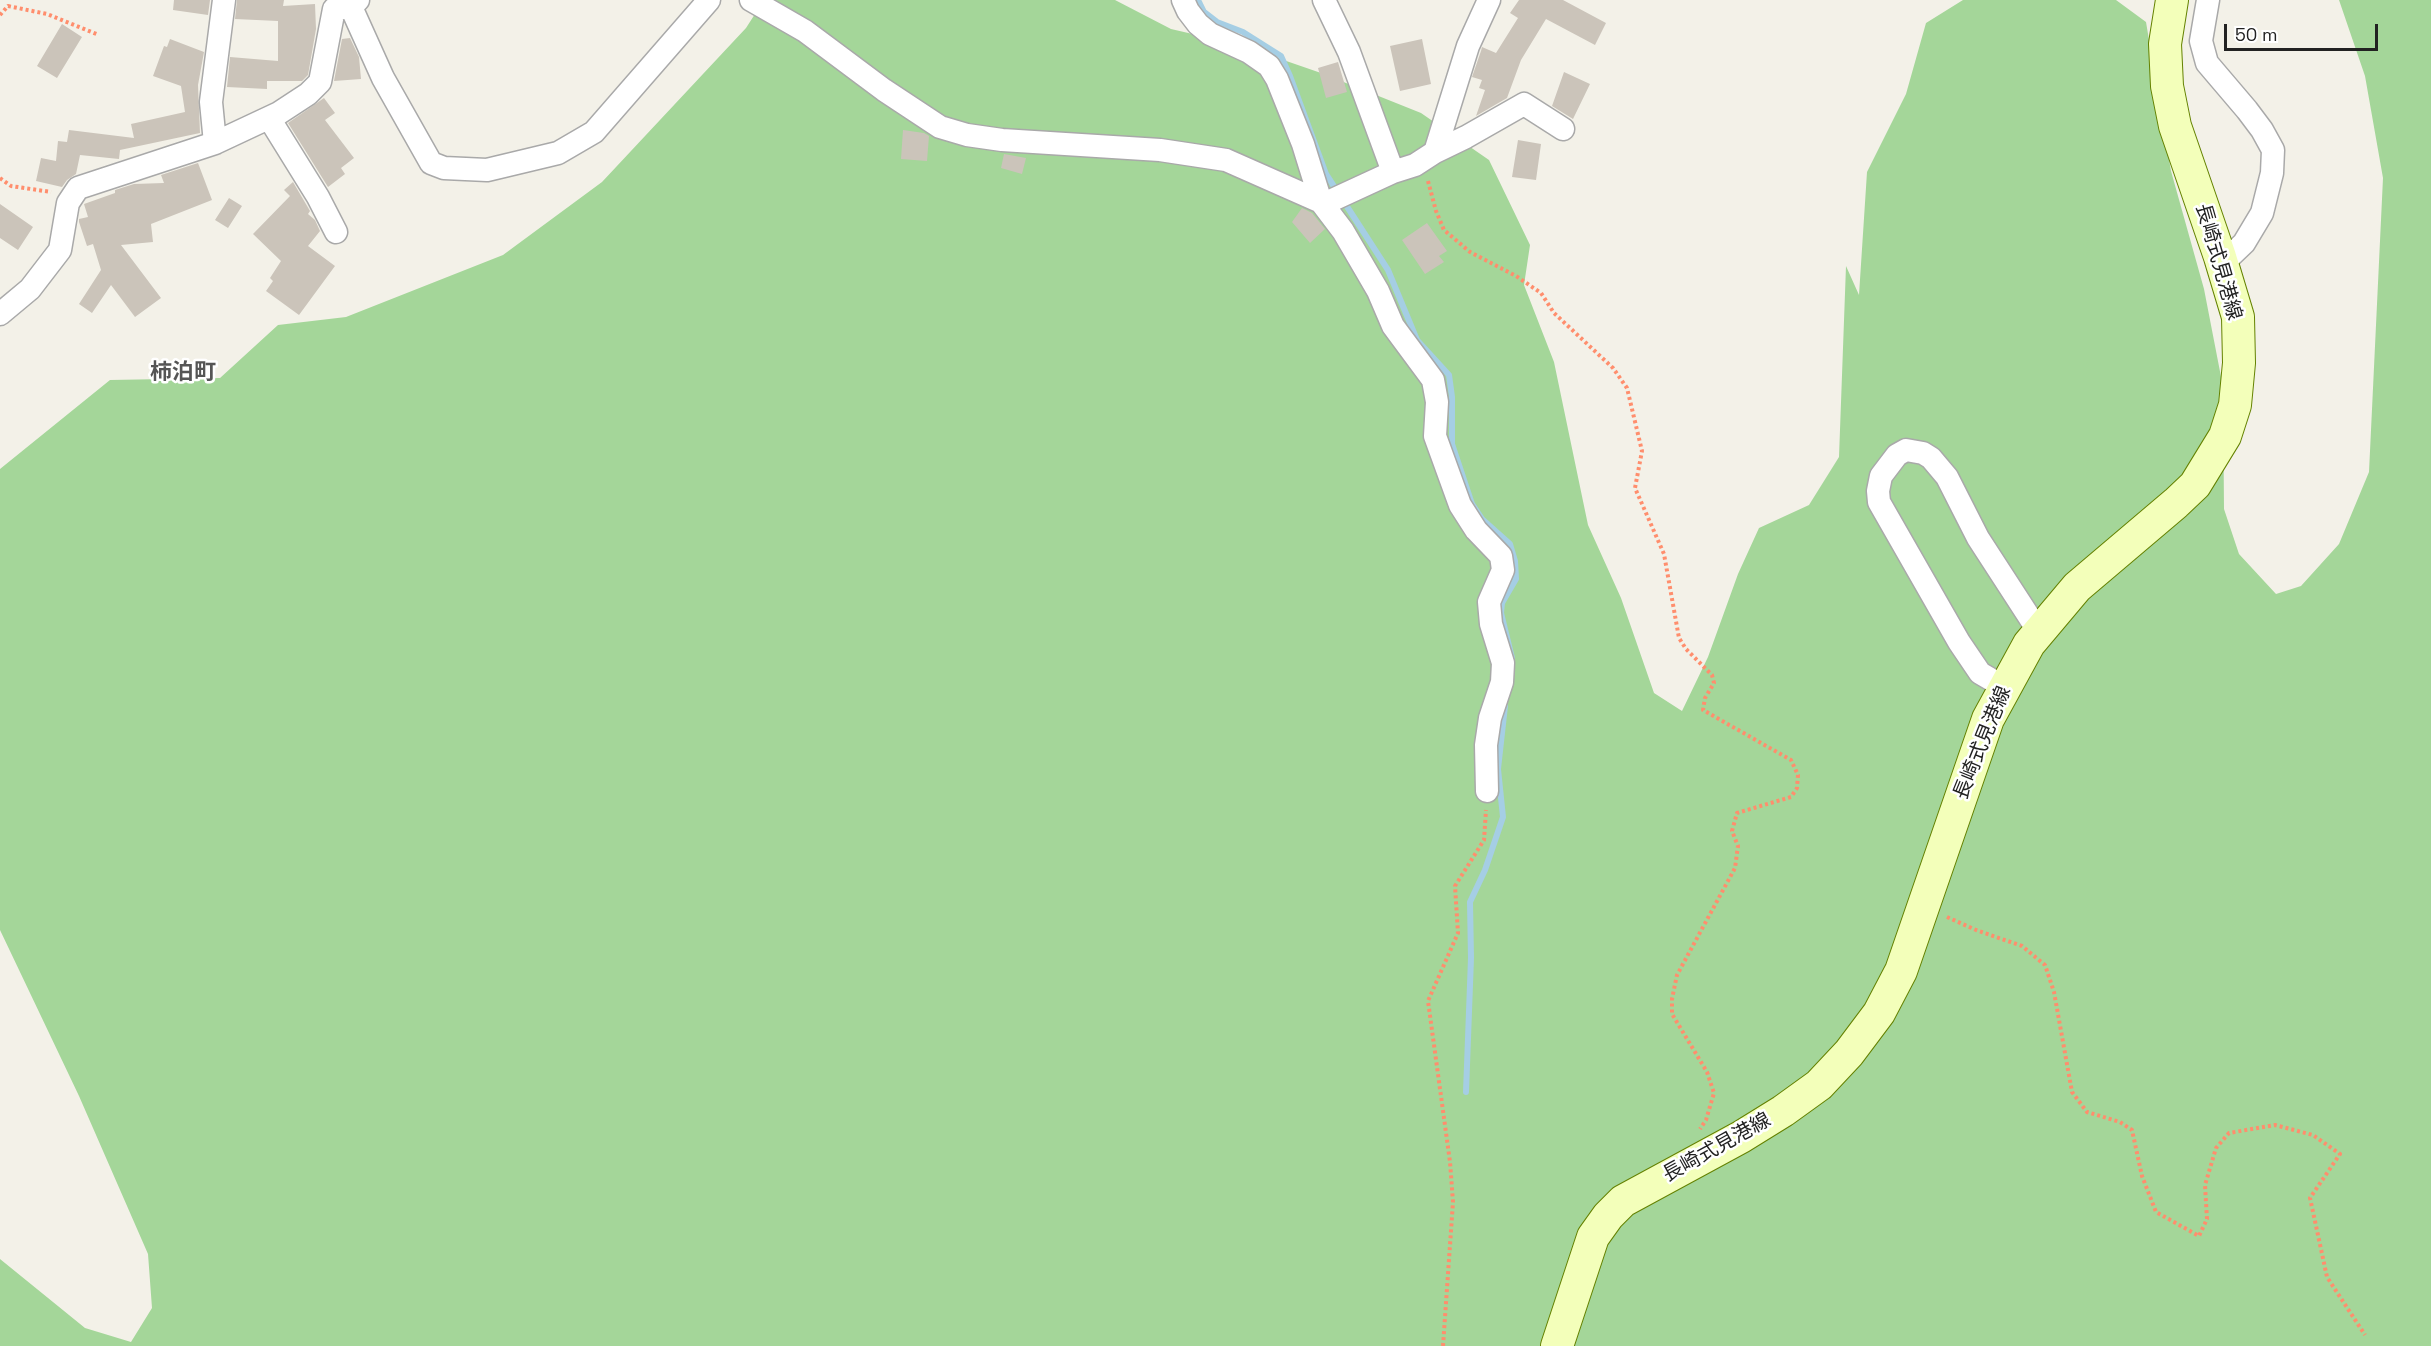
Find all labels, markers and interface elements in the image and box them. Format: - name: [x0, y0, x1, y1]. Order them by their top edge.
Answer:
- scale bar: [2227, 12, 2382, 50]
- text: 50 m: [2235, 23, 2277, 46]
- street label: 長崎式見港線: [2190, 201, 2246, 323]
- district label: 柿泊町: [150, 360, 216, 386]
- street label: 長崎式見港線: [1949, 683, 2017, 803]
- street label: 長崎式見港線: [1659, 1108, 1775, 1188]

